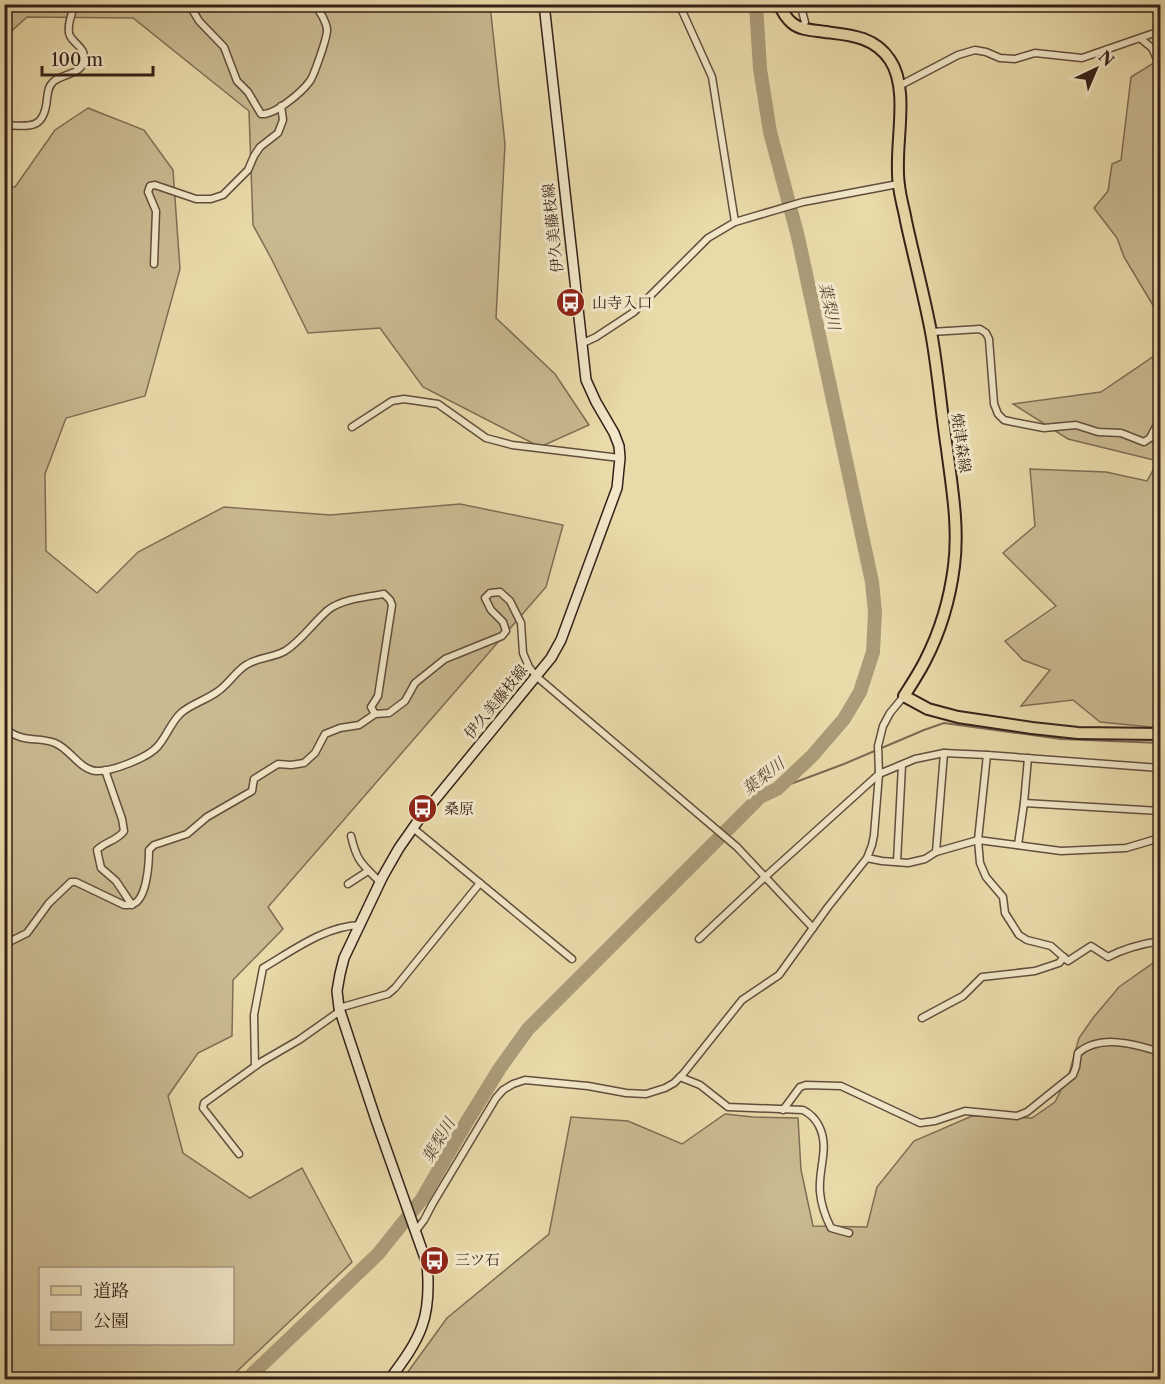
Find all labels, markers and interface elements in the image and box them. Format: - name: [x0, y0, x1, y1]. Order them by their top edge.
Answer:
- scale bar: [42, 39, 153, 77]
- north arrow: [1066, 39, 1126, 99]
- text: N: [1094, 46, 1118, 70]
- text: 100 m: [51, 49, 103, 71]
- street label: 伊久美藤枝線: [538, 182, 567, 274]
- water label: 葉梨川: [815, 280, 845, 334]
- bus stop icon: 山寺入口: [555, 287, 587, 319]
- place label: 山寺入口: [592, 293, 652, 312]
- street label: 焼津森線: [948, 412, 975, 474]
- street label: 伊久美藤枝線: [460, 661, 531, 743]
- water label: 葉梨川: [738, 752, 790, 799]
- bus stop icon: 桑原: [407, 793, 439, 825]
- place label: 桑原: [444, 799, 474, 818]
- water label: 葉梨川: [417, 1113, 460, 1166]
- bus stop icon: 三ツ石: [418, 1244, 450, 1276]
- place label: 三ツ石: [455, 1250, 500, 1269]
- legend: [39, 1267, 234, 1345]
- text: 道路: [93, 1280, 129, 1302]
- text: 公園: [93, 1310, 129, 1332]

